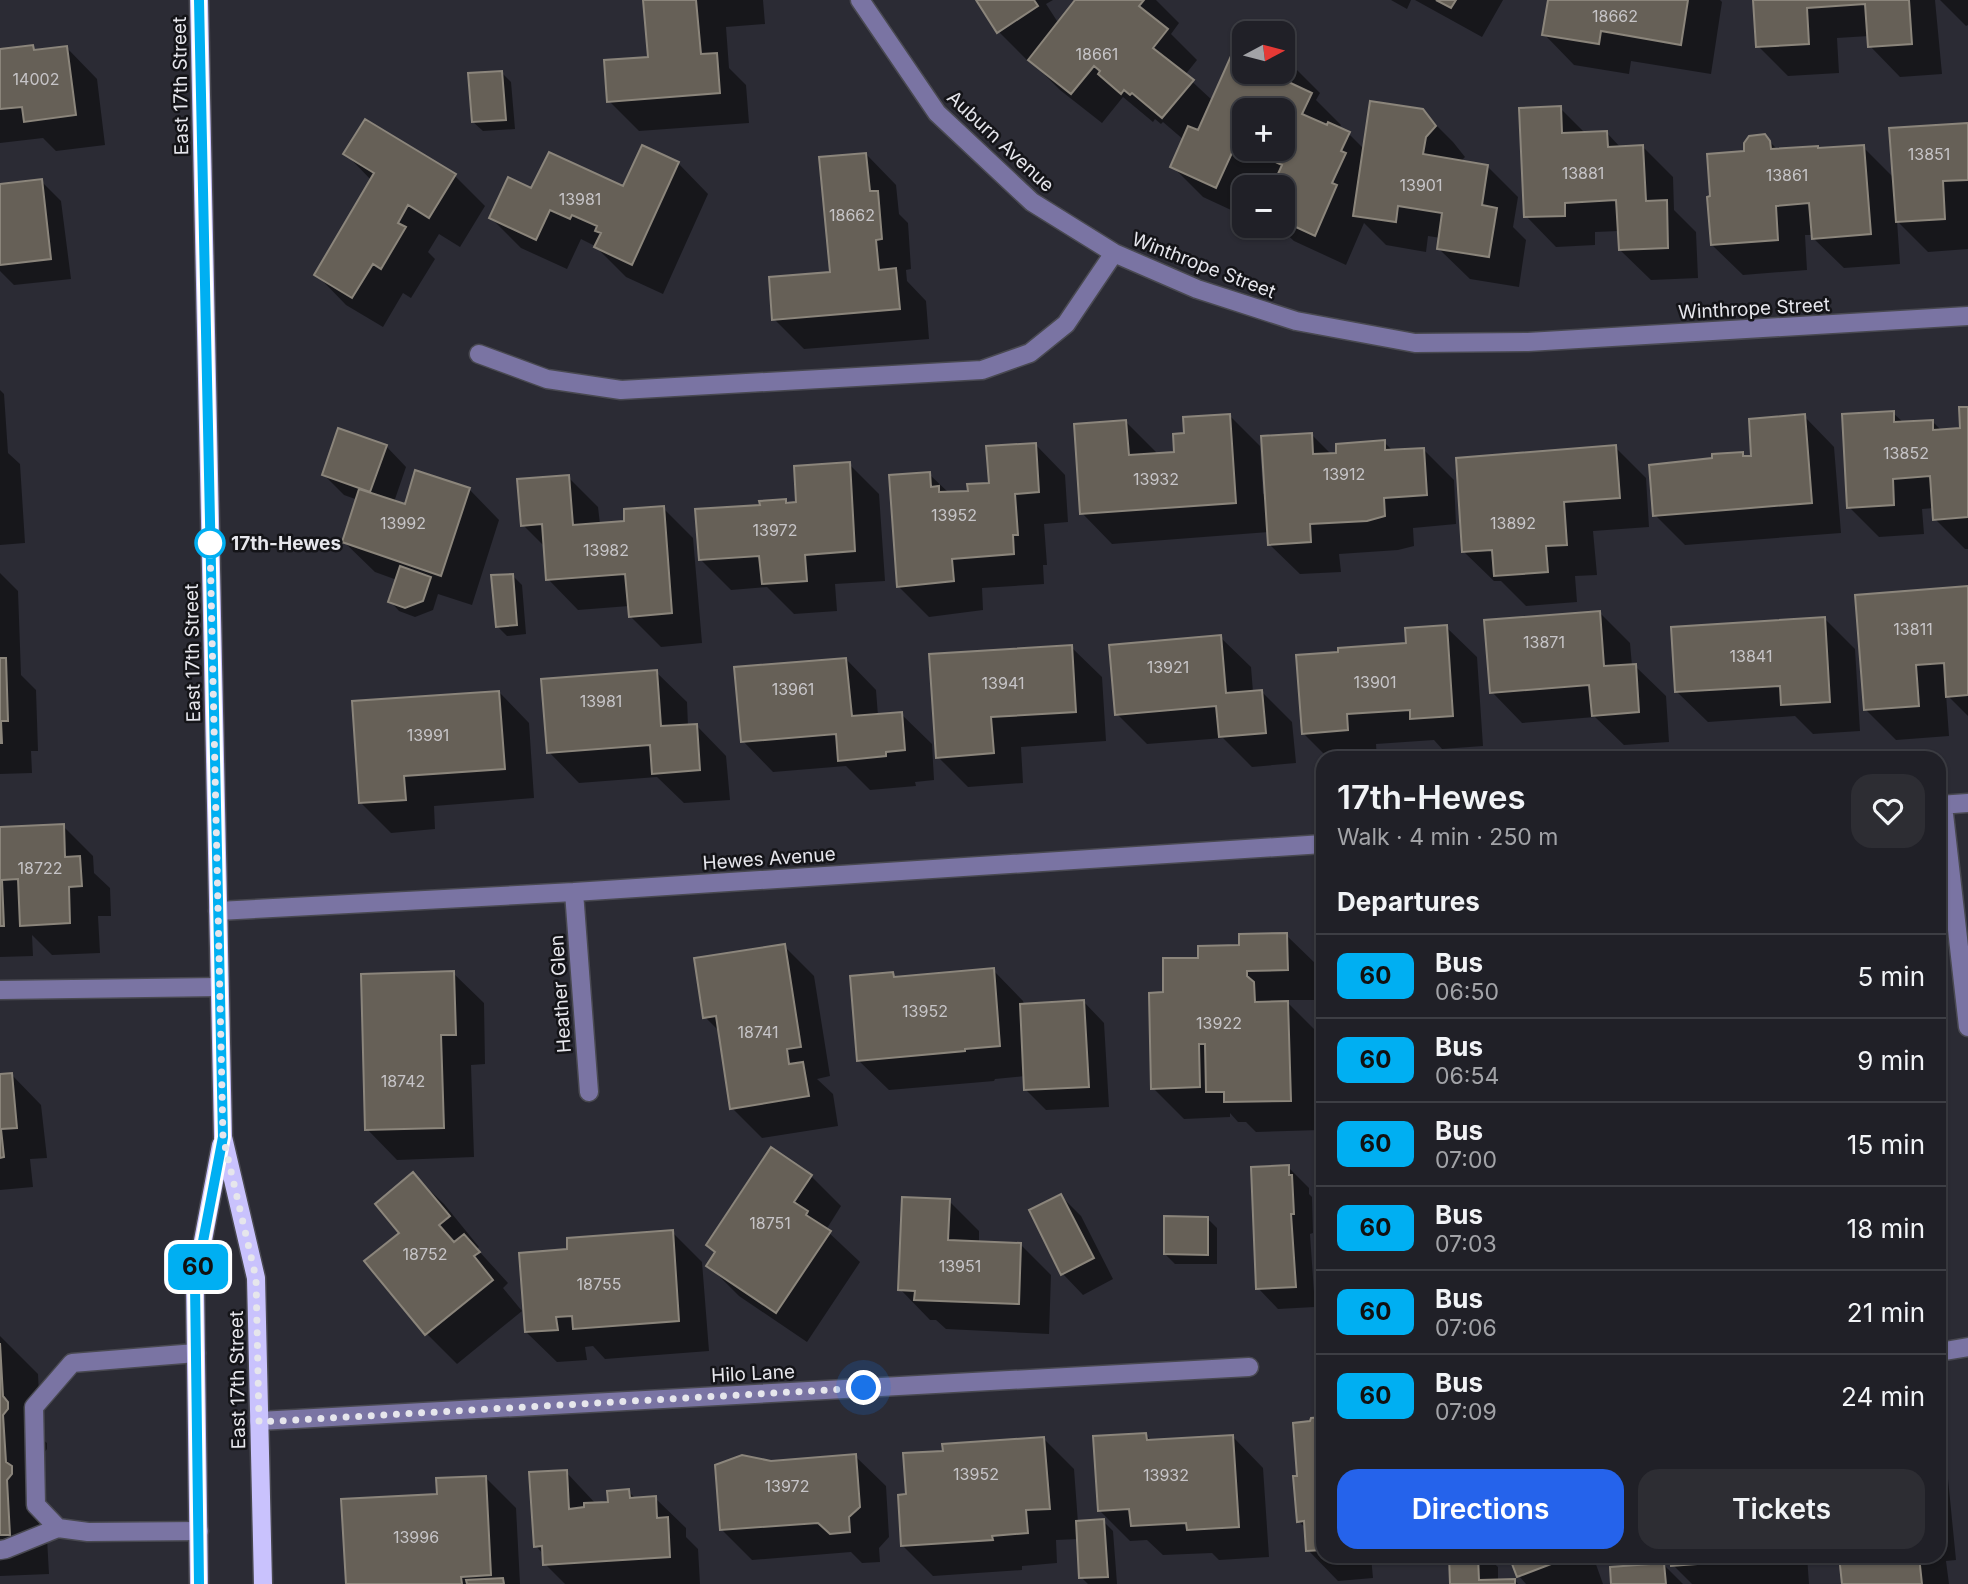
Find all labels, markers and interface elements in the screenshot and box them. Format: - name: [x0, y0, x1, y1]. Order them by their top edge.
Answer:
- house number: 18662: [1592, 6, 1638, 26]
- street label: East 17th Street: [168, 17, 193, 155]
- north arrow: [1232, 21, 1295, 84]
- map controls: [1232, 21, 1295, 238]
- house number: 18661: [1076, 44, 1118, 64]
- house number: 14002: [13, 69, 59, 89]
- street label: Auburn Avenue: [942, 86, 1059, 197]
- button: +: [1232, 98, 1295, 161]
- house number: 13851: [1908, 144, 1950, 164]
- house number: 13881: [1562, 163, 1604, 183]
- house number: 13861: [1766, 165, 1808, 185]
- button: −: [1232, 175, 1295, 238]
- house number: 13901: [1400, 175, 1442, 195]
- house number: 13981: [559, 189, 601, 209]
- house number: 18662: [829, 205, 875, 225]
- street label: Winthrope Street: [1129, 228, 1279, 303]
- street label: Winthrope Street: [1678, 293, 1830, 324]
- house number: 13852: [1883, 443, 1929, 463]
- house number: 13912: [1323, 464, 1365, 484]
- house number: 13932: [1133, 469, 1179, 489]
- house number: 13952: [931, 505, 977, 525]
- house number: 13992: [380, 513, 426, 533]
- house number: 13892: [1490, 513, 1536, 533]
- house number: 13972: [753, 520, 797, 540]
- marker: 17th-Hewes: [195, 528, 225, 558]
- place label: 17th-Hewes: [231, 532, 341, 555]
- house number: 13982: [583, 540, 629, 560]
- street label: East 17th Street: [180, 584, 205, 722]
- house number: 13811: [1893, 619, 1933, 639]
- house number: 13871: [1523, 632, 1565, 652]
- house number: 13841: [1730, 646, 1772, 666]
- house number: 13921: [1147, 657, 1189, 677]
- house number: 13901: [1354, 672, 1396, 692]
- house number: 13941: [982, 673, 1024, 693]
- house number: 13961: [772, 679, 814, 699]
- house number: 13981: [580, 691, 622, 711]
- house number: 13991: [407, 725, 449, 745]
- button: heart: [1851, 774, 1925, 848]
- text: 17th-Hewes: [1337, 777, 1526, 817]
- text: Walk · 4 min · 250 m: [1337, 823, 1559, 851]
- street label: Hewes Avenue: [702, 842, 836, 875]
- house number: 18722: [18, 858, 62, 878]
- text: Departures: [1337, 886, 1480, 917]
- street label: Heather Glen: [545, 934, 576, 1054]
- text: Bus: [1435, 947, 1483, 978]
- text: 60: [1360, 961, 1391, 990]
- text: 5 min: [1857, 961, 1925, 992]
- text: 06:50: [1435, 978, 1499, 1006]
- house number: 13952: [902, 1001, 948, 1021]
- house number: 13922: [1196, 1013, 1242, 1033]
- house number: 18741: [737, 1022, 779, 1042]
- text: Bus: [1435, 1031, 1483, 1062]
- text: 60: [1360, 1045, 1391, 1074]
- text: 9 min: [1857, 1045, 1925, 1076]
- text: 06:54: [1435, 1062, 1499, 1090]
- house number: 18742: [381, 1071, 425, 1091]
- text: Bus: [1435, 1115, 1483, 1146]
- text: 60: [1360, 1129, 1391, 1158]
- text: 15 min: [1847, 1129, 1925, 1160]
- text: 07:00: [1435, 1146, 1497, 1174]
- text: Bus: [1435, 1199, 1483, 1230]
- house number: 18751: [749, 1213, 791, 1233]
- text: 60: [1360, 1213, 1391, 1242]
- text: 18 min: [1847, 1213, 1925, 1244]
- text: 07:03: [1435, 1230, 1497, 1258]
- line badge: 60: [166, 1244, 230, 1290]
- house number: 18752: [403, 1244, 447, 1264]
- text: 60: [182, 1252, 214, 1281]
- house number: 13951: [939, 1256, 981, 1276]
- house number: 18755: [577, 1274, 621, 1294]
- text: Bus: [1435, 1283, 1483, 1314]
- text: 60: [1360, 1297, 1391, 1326]
- text: 21 min: [1847, 1297, 1925, 1328]
- street label: East 17th Street: [225, 1311, 250, 1449]
- text: 07:06: [1435, 1314, 1497, 1342]
- street label: Hilo Lane: [711, 1360, 795, 1387]
- text: Bus: [1435, 1367, 1483, 1398]
- your location: [846, 1370, 881, 1405]
- text: 60: [1360, 1381, 1391, 1410]
- text: 24 min: [1841, 1381, 1925, 1412]
- text: 07:09: [1435, 1398, 1497, 1426]
- house number: 13952: [953, 1464, 999, 1484]
- house number: 13932: [1143, 1465, 1189, 1485]
- button: Directions: [1337, 1469, 1624, 1549]
- button: Tickets: [1638, 1469, 1925, 1549]
- house number: 13972: [765, 1476, 809, 1496]
- house number: 13996: [393, 1527, 439, 1547]

